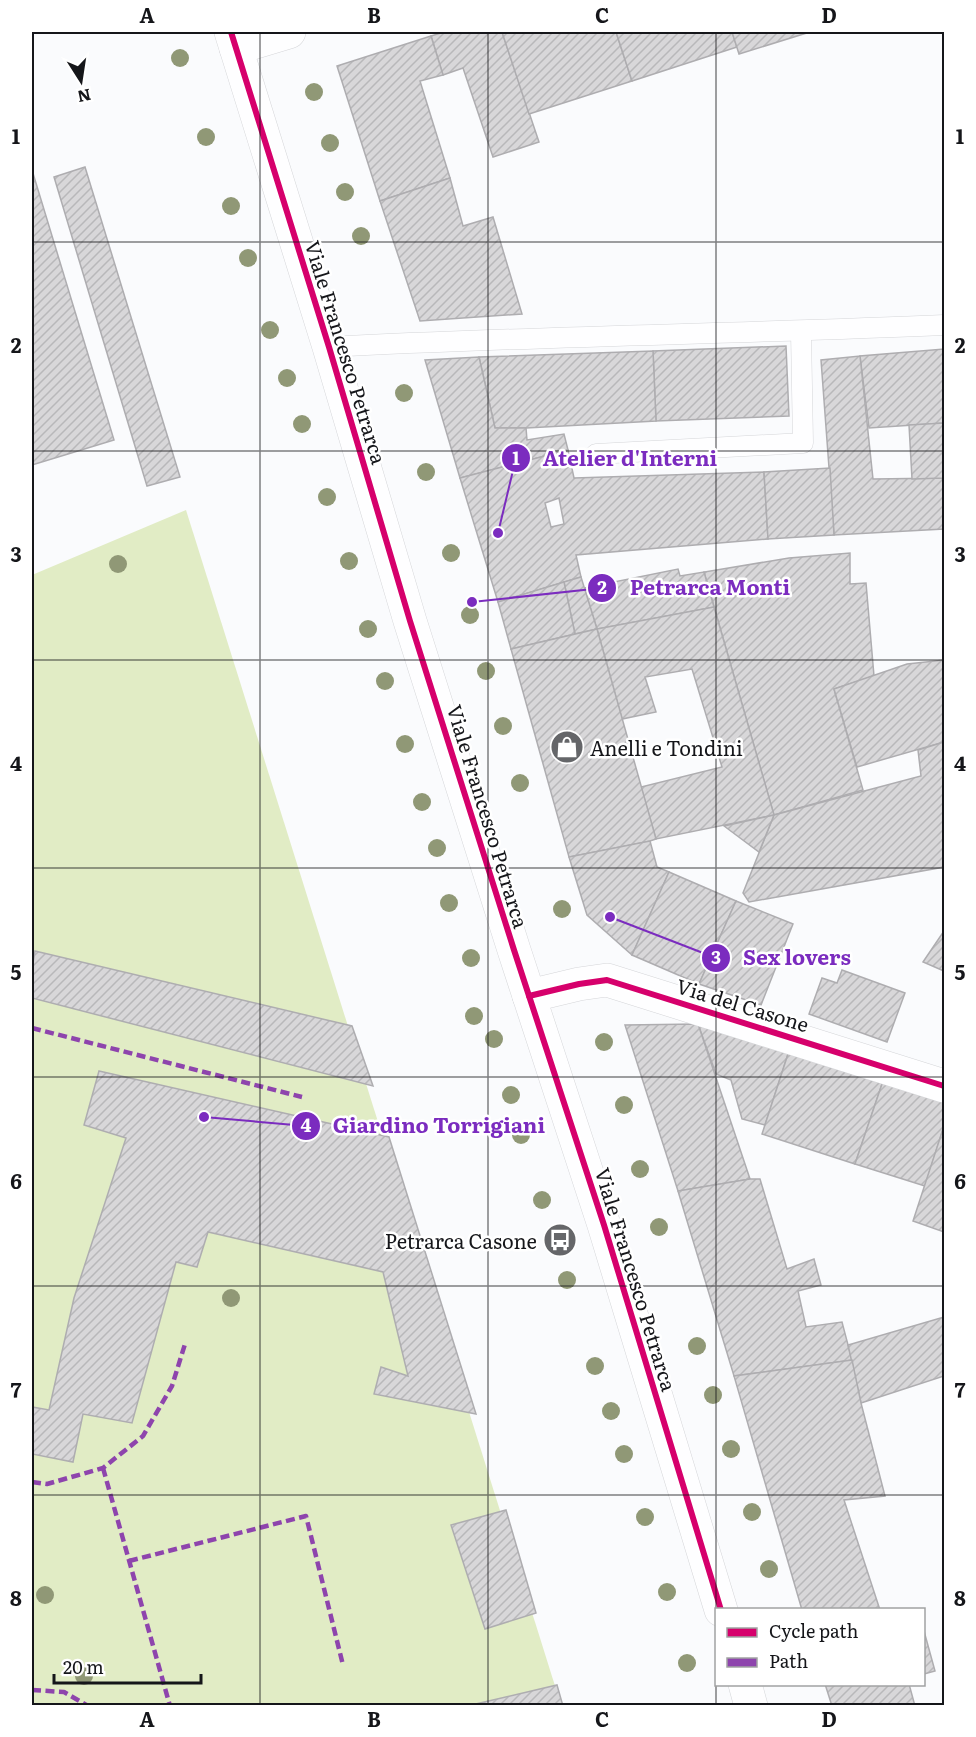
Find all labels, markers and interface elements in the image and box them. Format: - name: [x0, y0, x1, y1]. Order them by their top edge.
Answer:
- text: A: [139, 0, 155, 29]
- text: B: [367, 0, 381, 29]
- text: C: [595, 0, 609, 29]
- text: D: [821, 0, 837, 29]
- north arrow: [51, 51, 111, 111]
- text: N: [75, 84, 93, 110]
- text: 1: [12, 120, 20, 150]
- text: 1: [956, 120, 964, 150]
- street label: Viale Francesco Petrarca: [299, 237, 395, 468]
- text: 2: [11, 329, 22, 359]
- text: 2: [955, 329, 966, 359]
- callout: Atelier d'Interni: [501, 439, 729, 478]
- text: Atelier d'Interni: [543, 441, 718, 472]
- text: 1: [512, 444, 520, 471]
- text: 3: [10, 538, 22, 568]
- text: 3: [954, 538, 966, 568]
- callout: Petrarca Monti: [587, 569, 802, 608]
- text: Petrarca Monti: [630, 570, 791, 601]
- text: 2: [597, 573, 607, 600]
- street label: Viale Francesco Petrarca: [441, 701, 537, 932]
- shop icon: Anelli e Tondini: [549, 729, 585, 765]
- place label: Anelli e Tondini: [590, 732, 743, 762]
- text: 4: [10, 747, 22, 777]
- text: 4: [954, 747, 966, 777]
- callout: Sex lovers: [701, 938, 863, 977]
- text: Sex lovers: [743, 940, 851, 971]
- text: 3: [711, 943, 721, 970]
- text: 5: [11, 956, 22, 986]
- text: 5: [955, 956, 966, 986]
- street label: Via del Casone: [673, 970, 813, 1038]
- callout: Giardino Torrigiani: [291, 1106, 557, 1145]
- text: Giardino Torrigiani: [333, 1108, 545, 1139]
- text: 4: [301, 1111, 312, 1138]
- street label: Viale Francesco Petrarca: [589, 1164, 685, 1395]
- text: 6: [10, 1165, 22, 1195]
- text: 6: [954, 1165, 966, 1195]
- bus stop icon: Petrarca Casone: [542, 1222, 578, 1258]
- place label: Petrarca Casone: [385, 1225, 537, 1255]
- text: 7: [11, 1374, 22, 1404]
- text: 7: [955, 1374, 966, 1404]
- text: 8: [10, 1582, 22, 1612]
- text: 8: [954, 1582, 966, 1612]
- legend: [715, 1608, 925, 1686]
- text: Cycle path: [769, 1617, 858, 1644]
- scale bar: [54, 1647, 201, 1685]
- text: Path: [769, 1647, 808, 1674]
- text: 20 m: [63, 1653, 104, 1680]
- text: A: [139, 1703, 155, 1733]
- text: B: [367, 1703, 381, 1733]
- text: C: [595, 1703, 609, 1733]
- text: D: [821, 1703, 837, 1733]

